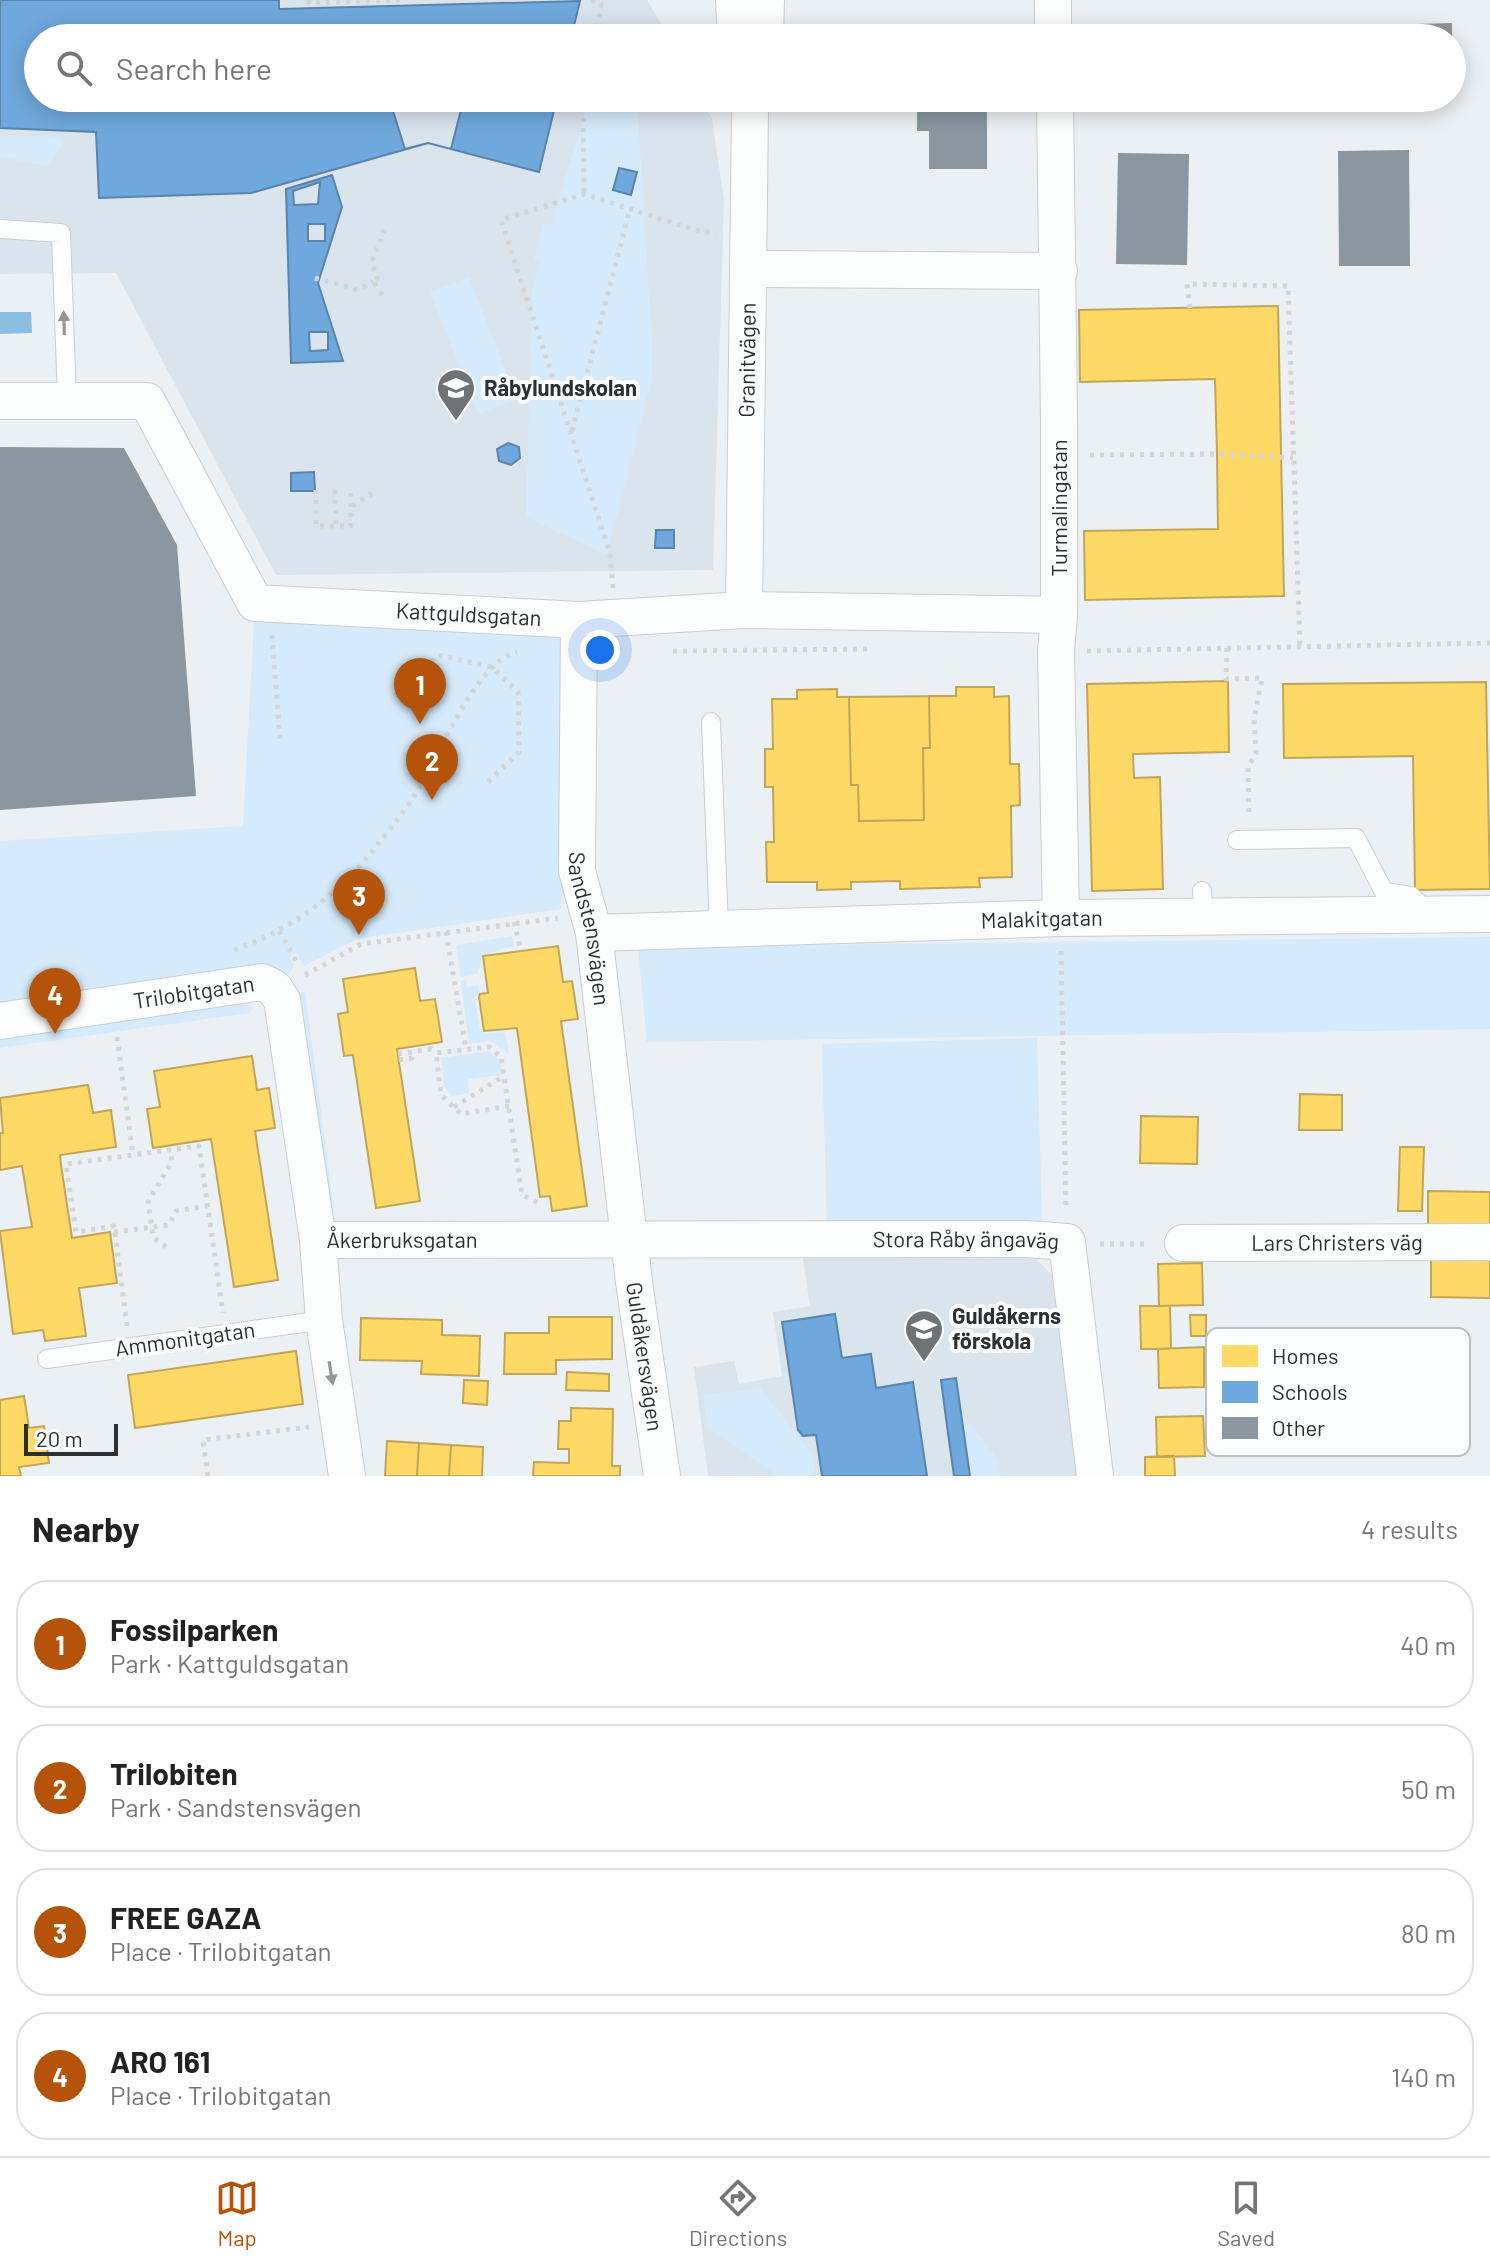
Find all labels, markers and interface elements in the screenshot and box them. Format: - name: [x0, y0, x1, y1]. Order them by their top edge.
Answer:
- search box: [24, 24, 1466, 112]
- icon: search: [52, 46, 96, 90]
- text: Search here: [116, 50, 272, 86]
- street label: Granitvägen: [732, 302, 760, 418]
- one-way arrow: [57, 310, 70, 335]
- school or university icon: Råbylundskolan: [435, 367, 477, 422]
- place label: Råbylundskolan: [484, 374, 637, 400]
- street label: Turmalingatan: [1045, 439, 1071, 577]
- street label: Kattguldsgatan: [395, 596, 542, 630]
- your location: [580, 630, 620, 670]
- pin: 1: [394, 658, 446, 724]
- pin: 2: [406, 734, 458, 800]
- street label: Sandstensvägen: [565, 852, 616, 1007]
- pin: 3: [333, 869, 385, 935]
- street label: Malakitgatan: [980, 904, 1103, 933]
- pin: 4: [29, 968, 81, 1034]
- street label: Trilobitgatan: [132, 969, 256, 1013]
- street label: Stora Råby ängaväg: [873, 1225, 1060, 1253]
- street label: Åkerbruksgatan: [326, 1226, 478, 1252]
- street label: Lars Christers väg: [1251, 1228, 1423, 1255]
- street label: Guldåkersvägen: [622, 1280, 669, 1433]
- place label: Guldåkerns förskola: [952, 1302, 1061, 1353]
- school or university icon: Guldåkerns förskola: [903, 1308, 945, 1363]
- street label: Ammonitgatan: [113, 1315, 256, 1361]
- legend: [1206, 1328, 1470, 1456]
- text: Homes: [1272, 1342, 1339, 1368]
- one-way arrow: [326, 1361, 338, 1386]
- text: Schools: [1272, 1378, 1348, 1404]
- text: Other: [1272, 1414, 1325, 1440]
- scale bar: [24, 1420, 118, 1456]
- text: 20 m: [36, 1425, 83, 1451]
- text: Nearby: [32, 1508, 140, 1549]
- text: 4 results: [1361, 1513, 1458, 1544]
- text: Fossilparken: [110, 1611, 278, 1647]
- text: 1: [55, 1629, 65, 1660]
- text: 40 m: [1400, 1629, 1456, 1660]
- text: Park · Kattguldsgatan: [110, 1647, 349, 1678]
- text: Trilobiten: [110, 1755, 238, 1791]
- text: 2: [53, 1773, 67, 1804]
- text: 50 m: [1401, 1773, 1456, 1804]
- text: Park · Sandstensvägen: [110, 1791, 362, 1822]
- text: FREE GAZA: [110, 1899, 261, 1935]
- text: 3: [53, 1917, 67, 1948]
- text: 80 m: [1401, 1917, 1456, 1948]
- text: Place · Trilobitgatan: [110, 1935, 331, 1966]
- text: ARO 161: [110, 2043, 210, 2079]
- text: 4: [52, 2061, 68, 2092]
- text: 140 m: [1391, 2061, 1456, 2092]
- text: Place · Trilobitgatan: [110, 2079, 331, 2110]
- tab: Map: [215, 2176, 259, 2250]
- tab: Directions: [689, 2176, 787, 2250]
- tab: Saved: [1217, 2176, 1275, 2250]

